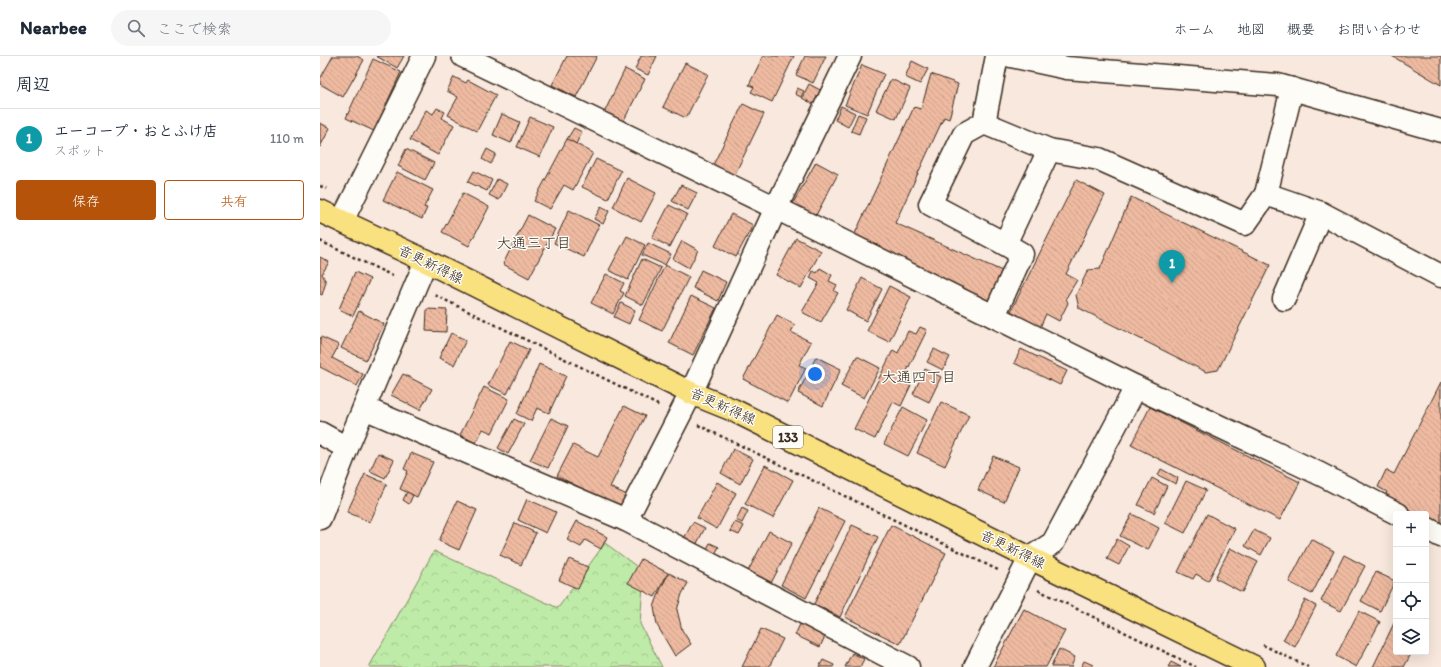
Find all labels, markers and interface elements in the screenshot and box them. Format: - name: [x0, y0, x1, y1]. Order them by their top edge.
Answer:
- search box: [111, 10, 391, 46]
- text: Nearbee: [20, 16, 87, 39]
- icon: search: [125, 17, 147, 39]
- text: ここで検索: [157, 20, 232, 38]
- text: ホーム: [1174, 21, 1215, 38]
- text: 地図: [1237, 21, 1265, 38]
- text: 概要: [1287, 21, 1315, 38]
- text: お問い合わせ: [1337, 21, 1421, 38]
- text: 周辺: [16, 74, 50, 94]
- text: エーコープ・おとふけ店: [54, 122, 218, 140]
- text: 1: [26, 131, 32, 146]
- text: 110 m: [270, 131, 304, 146]
- text: スポット: [54, 143, 106, 158]
- button: 保存: [16, 180, 156, 220]
- button: 共有: [164, 180, 304, 220]
- district label: 大通三丁目: [496, 234, 572, 252]
- street label: 音更新得線: [396, 241, 466, 287]
- pin: 1: [1159, 250, 1185, 283]
- your location: [805, 364, 825, 384]
- district label: 大通四丁目: [881, 368, 957, 386]
- street label: 音更新得線: [687, 384, 758, 428]
- road number: 133: [773, 426, 803, 448]
- map controls: [1393, 511, 1429, 655]
- button: +: [1393, 511, 1429, 547]
- street label: 音更新得線: [978, 526, 1048, 572]
- button: −: [1393, 547, 1429, 583]
- button: locate: [1393, 583, 1429, 619]
- button: layers: [1393, 619, 1429, 655]

